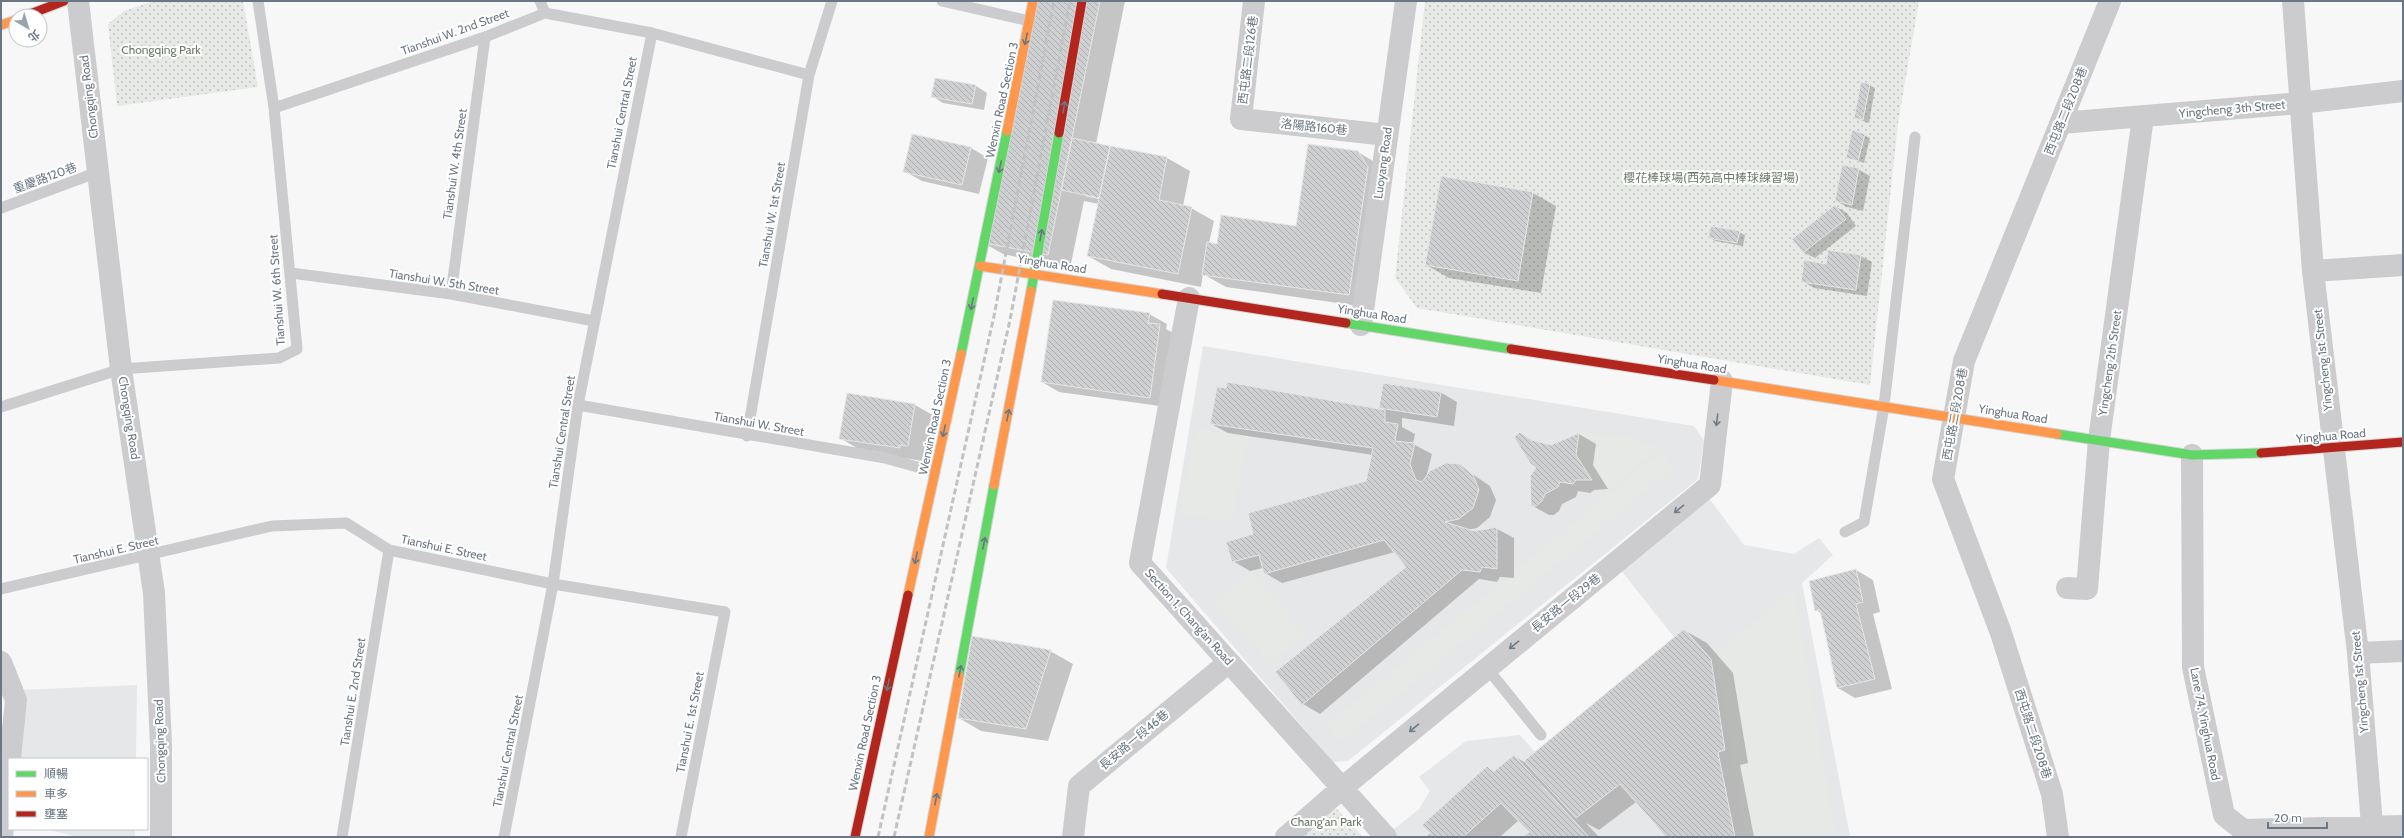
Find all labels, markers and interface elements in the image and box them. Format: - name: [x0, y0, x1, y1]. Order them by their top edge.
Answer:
- street label: Tianshui W. 2nd Street: [399, 5, 511, 58]
- north arrow: [8, 8, 48, 48]
- street label: 西屯路二段126巷: [1235, 15, 1260, 105]
- text: 北: [26, 27, 43, 45]
- one-way arrow: [1022, 32, 1030, 45]
- street label: Wenxin Road Section 3: [982, 41, 1021, 159]
- park label: Chongqing Park: [121, 42, 201, 57]
- street label: Chongqing Road: [76, 55, 101, 140]
- street label: Tianshui Central Street: [603, 55, 640, 170]
- street label: 西屯路二段208巷: [2041, 64, 2090, 157]
- street label: Yingcheng 3th Street: [2177, 96, 2286, 121]
- one-way arrow: [1060, 101, 1068, 114]
- street label: Tianshui W. 4th Street: [439, 108, 470, 220]
- street label: 洛陽路160巷: [1280, 116, 1348, 137]
- street label: Luoyang Road: [1370, 126, 1395, 200]
- street label: 重慶路120巷: [11, 159, 79, 196]
- one-way arrow: [996, 160, 1004, 173]
- street label: Tianshui W. 1st Street: [755, 161, 788, 269]
- park label: 櫻花棒球場(西苑高中棒球練習場): [1623, 170, 1799, 185]
- one-way arrow: [1037, 229, 1045, 242]
- street label: Tianshui W. 6th Street: [265, 234, 288, 346]
- street label: Yinghua Road: [1015, 250, 1088, 276]
- street label: Tianshui W. 5th Street: [388, 265, 500, 298]
- one-way arrow: [967, 297, 975, 310]
- street label: Yinghua Road: [1335, 300, 1408, 326]
- street label: Yingcheng 1st Street: [2310, 308, 2335, 413]
- street label: Yingcheng 2th Street: [2095, 309, 2124, 418]
- street label: Yinghua Road: [1655, 350, 1728, 376]
- street label: Wenxin Road Section 3: [915, 358, 954, 476]
- street label: 西屯路二段208巷: [1939, 366, 1970, 461]
- street label: Tianshui Central Street: [545, 374, 578, 489]
- street label: Chongqing Road: [116, 375, 143, 460]
- street label: Yinghua Road: [1976, 400, 2049, 426]
- street label: Tianshui W. Street: [713, 408, 805, 439]
- one-way arrow: [1004, 409, 1012, 422]
- one-way arrow: [1713, 413, 1721, 426]
- one-way arrow: [940, 424, 948, 437]
- street label: Yinghua Road: [2295, 425, 2366, 446]
- one-way arrow: [1674, 505, 1685, 514]
- street label: Tianshui E. Street: [400, 531, 488, 564]
- street label: Tianshui E. Street: [72, 532, 160, 567]
- one-way arrow: [980, 537, 988, 550]
- one-way arrow: [912, 551, 920, 564]
- street label: Section 1, Chang’an Road: [1142, 565, 1237, 668]
- street label: 長安路一段29巷: [1528, 570, 1603, 635]
- street label: Yingcheng 1st Street: [2348, 630, 2372, 735]
- street label: Tianshui E. 2nd Street: [337, 637, 368, 747]
- one-way arrow: [1509, 641, 1520, 650]
- one-way arrow: [956, 665, 964, 678]
- street label: Lane 74, Yinghua Road: [2187, 666, 2224, 782]
- street label: Tianshui E. 1st Street: [672, 670, 707, 774]
- street label: Wenxin Road Section 3: [845, 674, 884, 792]
- one-way arrow: [884, 678, 892, 691]
- street label: 西屯路二段208巷: [2012, 687, 2055, 781]
- street label: Tianshui Central Street: [489, 693, 526, 808]
- street label: Chongqing Road: [151, 699, 168, 783]
- street label: 長安路一段46巷: [1096, 706, 1171, 773]
- one-way arrow: [1409, 724, 1420, 733]
- legend: [8, 758, 148, 830]
- text: 順暢: [44, 766, 68, 781]
- text: 車多: [44, 786, 68, 801]
- one-way arrow: [932, 793, 940, 806]
- scale bar: [2268, 804, 2327, 830]
- text: 壅塞: [44, 806, 68, 821]
- text: 20 m: [2274, 810, 2302, 825]
- park label: Chang'an Park: [1290, 814, 1362, 829]

